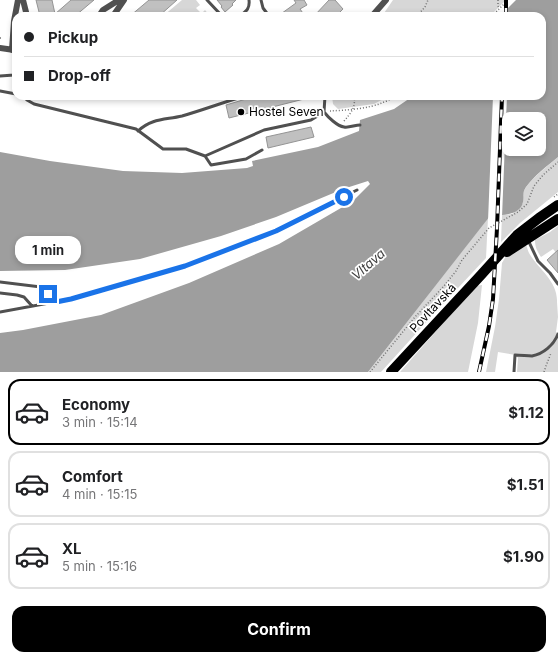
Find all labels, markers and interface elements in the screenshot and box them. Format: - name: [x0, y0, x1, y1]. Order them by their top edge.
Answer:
- text: Pickup: [48, 28, 98, 47]
- text: Drop-off: [48, 66, 111, 85]
- place label: Hostel Seven: [249, 104, 324, 119]
- marker: Hostel Seven: [236, 107, 246, 117]
- map controls: [502, 112, 546, 156]
- button: layers: [502, 112, 546, 156]
- route start: [335, 188, 353, 206]
- callout: 1 min: [15, 236, 81, 264]
- text: 1 min: [32, 242, 64, 258]
- water label: Vltava: [348, 245, 388, 283]
- street label: Povltavská: [406, 280, 459, 335]
- route end: [39, 285, 57, 303]
- icon: car: [14, 394, 50, 430]
- text: Economy: [62, 395, 130, 414]
- text: $1.12: [508, 403, 544, 422]
- text: 3 min · 15:14: [62, 414, 138, 430]
- icon: car: [14, 466, 50, 502]
- text: Comfort: [62, 467, 123, 486]
- text: $1.51: [507, 475, 544, 494]
- text: 4 min · 15:15: [62, 486, 137, 502]
- icon: car: [14, 538, 50, 574]
- text: XL: [62, 539, 82, 558]
- text: $1.90: [503, 547, 544, 566]
- text: 5 min · 15:16: [62, 558, 137, 574]
- button: Confirm: [12, 606, 546, 652]

